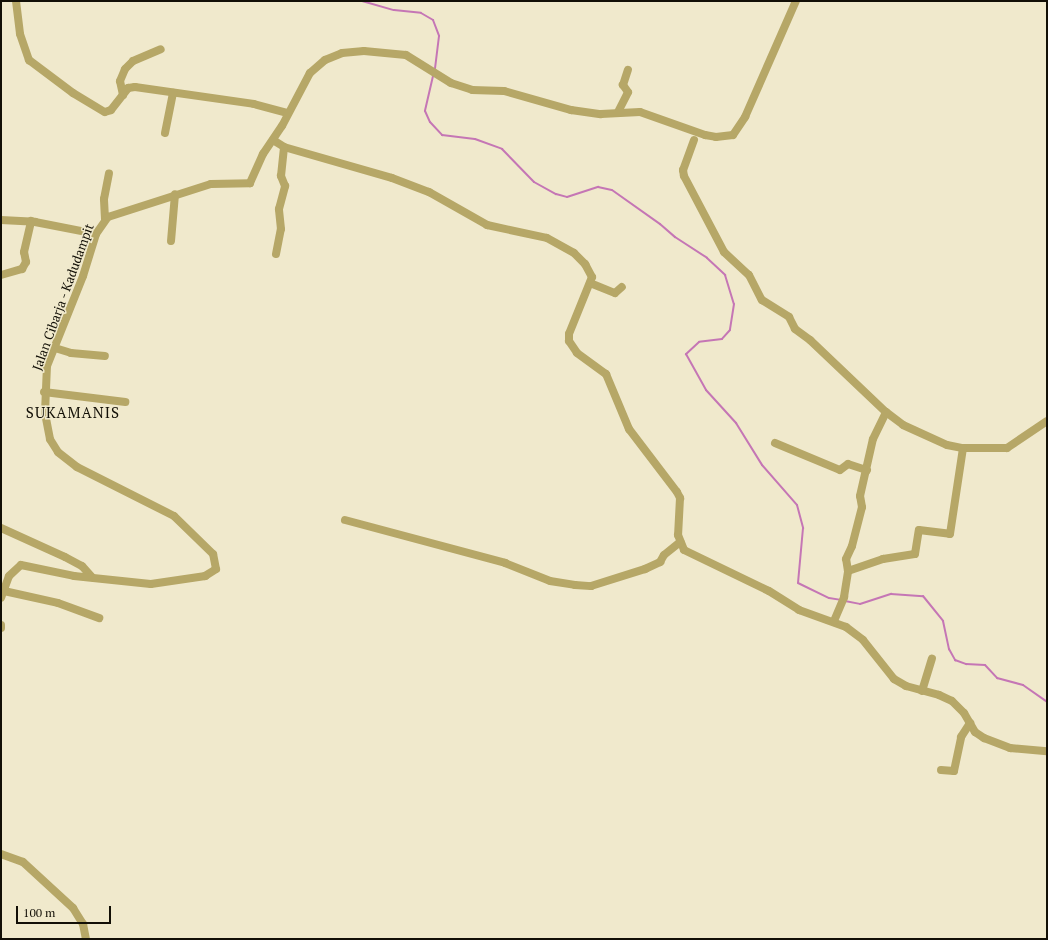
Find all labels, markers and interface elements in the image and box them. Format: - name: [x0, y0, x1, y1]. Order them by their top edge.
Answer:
- street label: Jalan Cibarja - Kadudampit: [29, 221, 97, 373]
- district label: SUKAMANIS: [26, 404, 120, 422]
- scale bar: [18, 898, 113, 924]
- text: 100 m: [23, 905, 55, 920]

